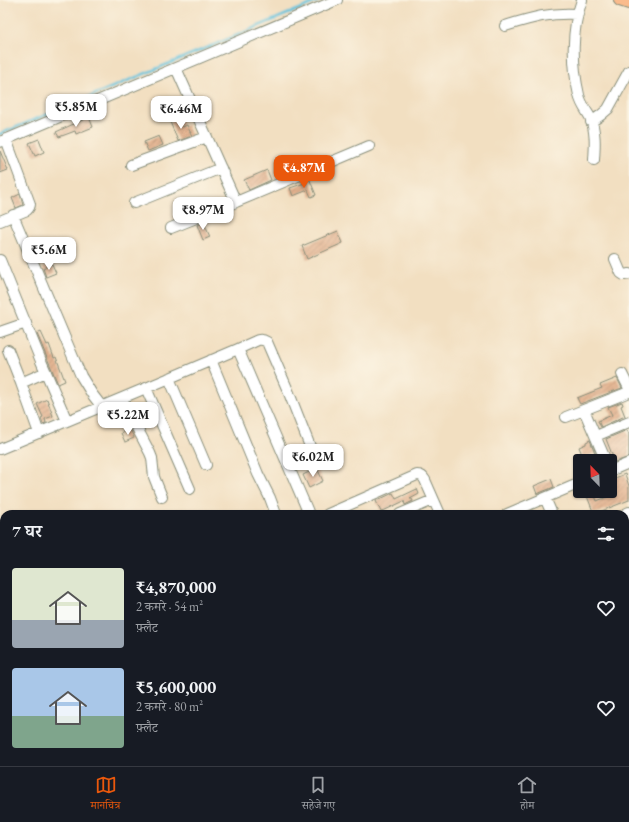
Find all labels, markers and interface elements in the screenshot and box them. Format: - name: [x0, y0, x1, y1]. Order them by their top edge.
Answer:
- pin: ₹5.85M: [43, 94, 109, 128]
- pin: ₹6.46M: [148, 96, 214, 130]
- text: ₹5.85M: [55, 98, 97, 115]
- text: ₹6.46M: [160, 100, 202, 117]
- pin: ₹4.87M: [271, 155, 337, 189]
- text: ₹4.87M: [283, 159, 325, 176]
- pin: ₹8.97M: [170, 197, 236, 231]
- text: ₹8.97M: [182, 201, 224, 218]
- pin: ₹5.6M: [21, 237, 77, 271]
- text: ₹5.6M: [31, 241, 67, 258]
- pin: ₹5.22M: [95, 402, 161, 436]
- text: ₹5.22M: [107, 406, 149, 423]
- pin: ₹6.02M: [280, 444, 346, 478]
- text: ₹6.02M: [292, 448, 334, 465]
- north arrow: [573, 454, 617, 498]
- map controls: [573, 454, 617, 498]
- text: 7 घर: [12, 520, 42, 542]
- icon: filters: [595, 523, 617, 545]
- text: ₹4,870,000: [136, 576, 216, 598]
- icon: home: [44, 584, 92, 632]
- icon: heart: [595, 597, 617, 619]
- text: 2 कमरे · 54 m²: [136, 598, 203, 615]
- text: फ़्लैट: [136, 619, 158, 636]
- text: ₹5,600,000: [136, 676, 216, 698]
- icon: home: [44, 684, 92, 732]
- icon: heart: [595, 697, 617, 719]
- text: 2 कमरे · 80 m²: [136, 698, 203, 715]
- text: फ़्लैट: [136, 719, 158, 736]
- tab: मानचित्र: [91, 774, 120, 816]
- tab: सहेजे गए: [302, 774, 335, 816]
- tab: होम: [516, 774, 538, 816]

